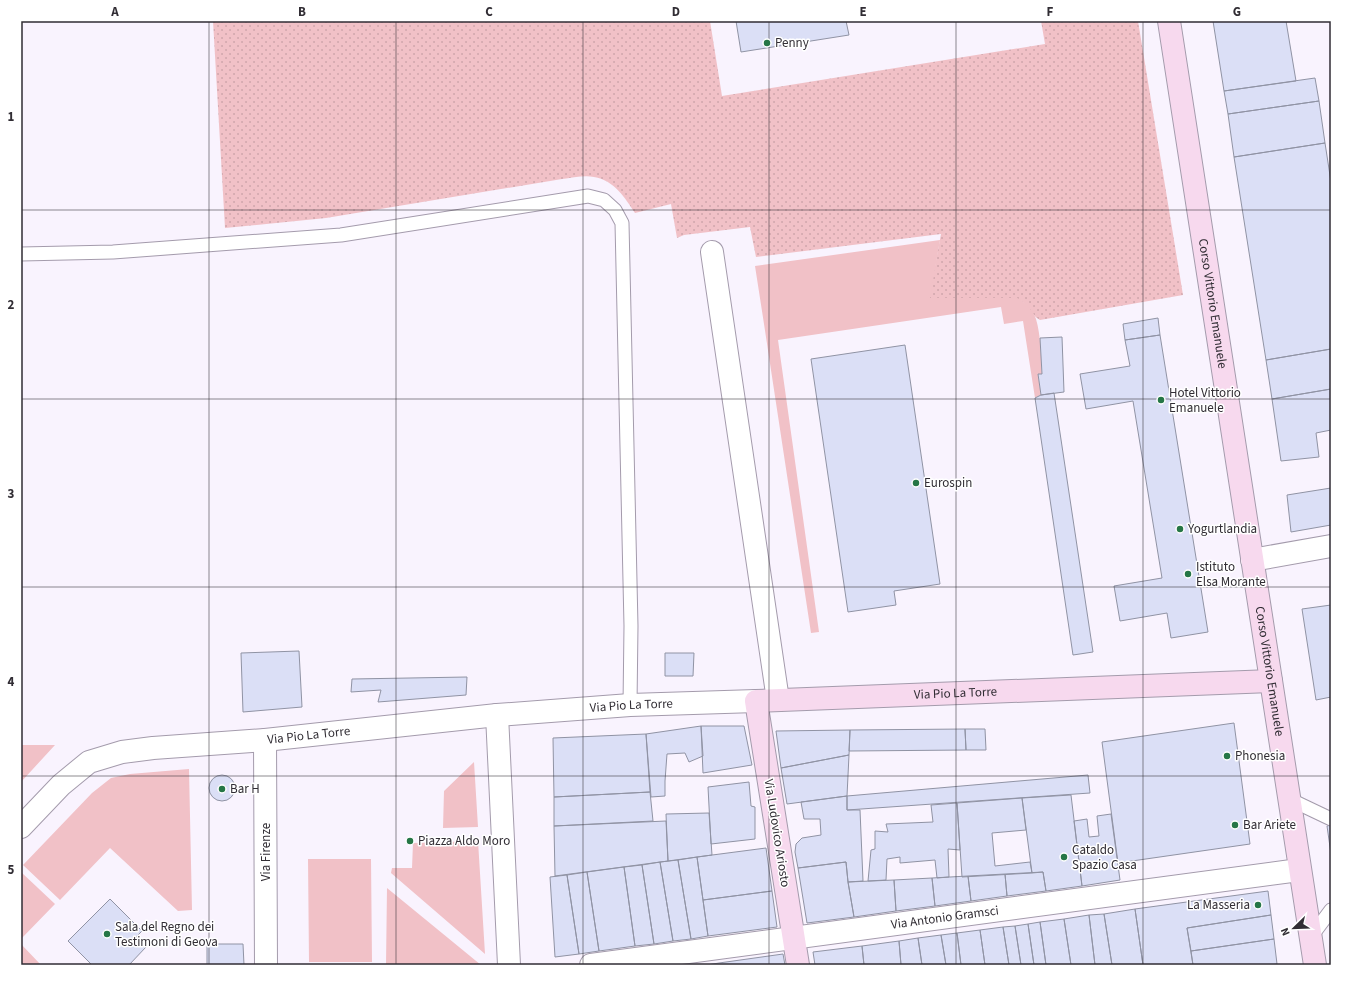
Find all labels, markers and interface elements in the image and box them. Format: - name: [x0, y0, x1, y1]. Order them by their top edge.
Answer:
- text: A: [110, 3, 119, 21]
- text: B: [298, 3, 306, 21]
- text: C: [485, 3, 493, 21]
- text: D: [672, 3, 680, 21]
- text: E: [859, 3, 867, 21]
- text: F: [1047, 3, 1054, 21]
- text: G: [1233, 3, 1241, 21]
- place label: Penny: [775, 34, 809, 52]
- marker: Penny: [762, 38, 772, 48]
- text: 1: [8, 108, 15, 126]
- street label: Corso Vittorio Emanuele: [1194, 237, 1232, 370]
- text: 2: [8, 296, 15, 314]
- place label: Hotel Vittorio Emanuele: [1169, 384, 1241, 417]
- marker: Hotel Vittorio Emanuele: [1156, 395, 1166, 405]
- place label: Eurospin: [924, 474, 972, 492]
- marker: Eurospin: [911, 478, 921, 488]
- text: 3: [8, 485, 15, 503]
- place label: Yogurtlandia: [1187, 520, 1257, 538]
- marker: Yogurtlandia: [1175, 524, 1185, 534]
- place label: Istituto Elsa Morante: [1196, 558, 1266, 591]
- marker: Istituto Elsa Morante: [1183, 569, 1193, 579]
- street label: Corso Vittorio Emanuele: [1251, 605, 1289, 738]
- text: 4: [8, 673, 15, 691]
- street label: Via Pio La Torre: [914, 683, 998, 704]
- street label: Via Pio La Torre: [589, 695, 673, 717]
- street label: Via Pio La Torre: [266, 722, 351, 749]
- place label: Phonesia: [1235, 747, 1285, 765]
- marker: Phonesia: [1222, 751, 1232, 761]
- street label: Via Ludovico Ariosto: [760, 778, 794, 888]
- place label: Bar H: [230, 780, 260, 798]
- marker: Bar H: [217, 784, 227, 794]
- place label: Bar Ariete: [1243, 816, 1296, 834]
- marker: Bar Ariete: [1230, 820, 1240, 830]
- street label: Via Firenze: [257, 823, 275, 881]
- place label: Piazza Aldo Moro: [418, 832, 510, 850]
- marker: Piazza Aldo Moro: [405, 836, 415, 846]
- place label: Cataldo Spazio Casa: [1072, 841, 1137, 874]
- marker: Cataldo Spazio Casa: [1059, 852, 1069, 862]
- text: 5: [8, 861, 15, 879]
- place label: La Masseria: [1187, 896, 1250, 914]
- marker: La Masseria: [1253, 900, 1263, 910]
- street label: Via Antonio Gramsci: [890, 901, 1000, 934]
- north arrow: [1274, 908, 1314, 948]
- place label: Sala del Regno dei Testimoni di Geova: [115, 918, 218, 951]
- text: N: [1277, 925, 1294, 938]
- marker: Sala del Regno dei Testimoni di Geova: [102, 929, 112, 939]

